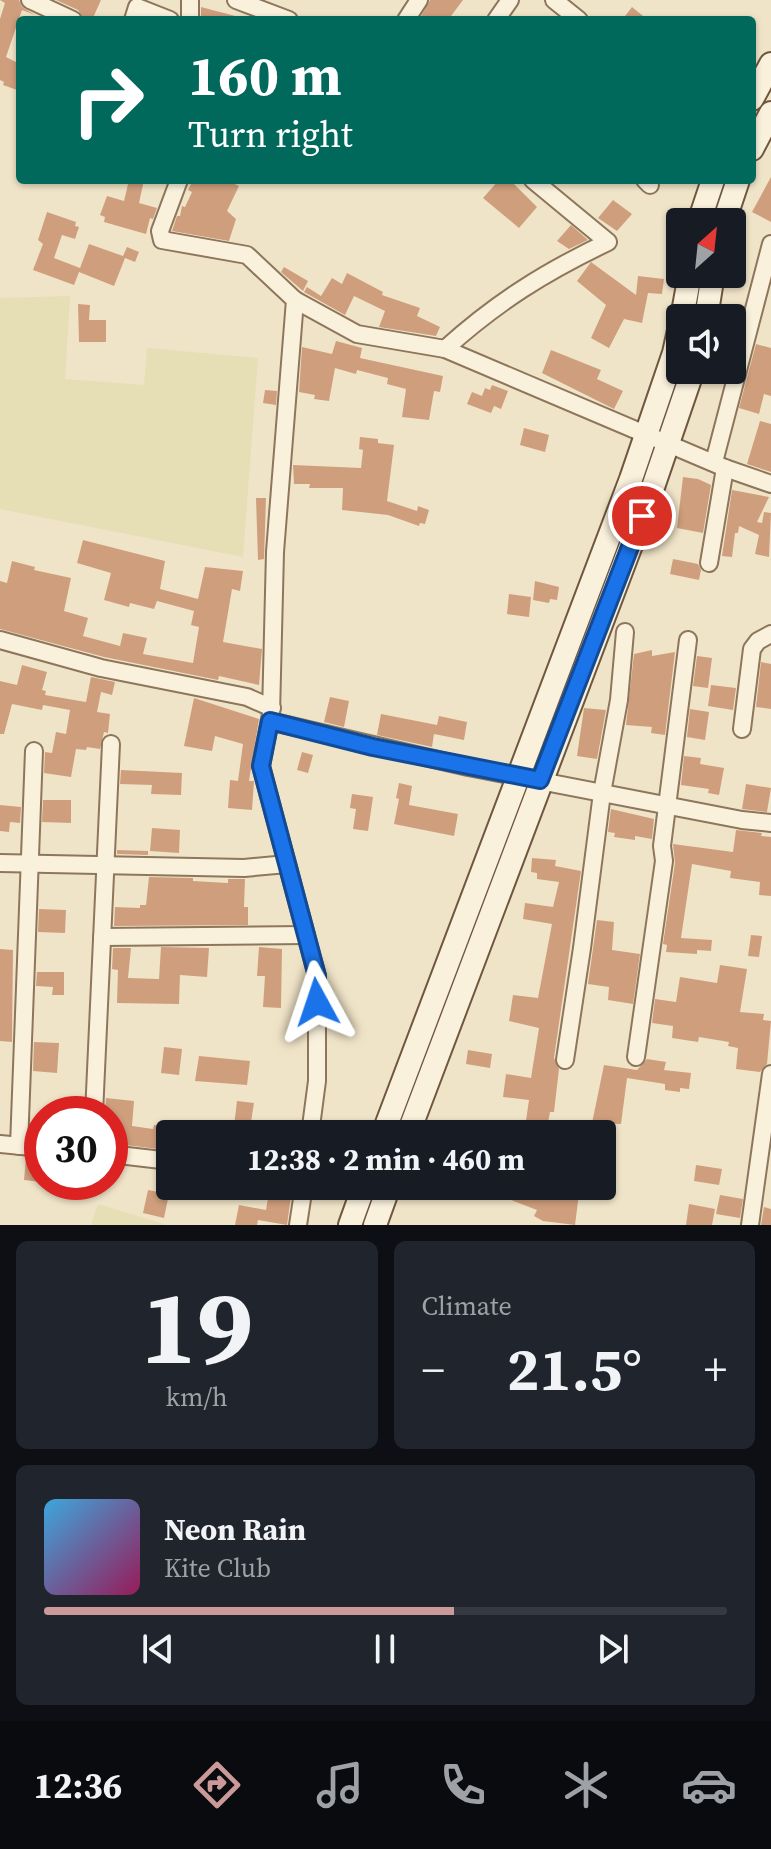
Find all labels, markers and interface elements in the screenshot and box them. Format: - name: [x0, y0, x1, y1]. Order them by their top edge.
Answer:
- text: 160 m: [188, 37, 342, 114]
- icon: right: [56, 48, 160, 152]
- text: Turn right: [188, 110, 353, 159]
- north arrow: [666, 208, 746, 288]
- map controls: [666, 208, 746, 384]
- button: sound: [666, 304, 746, 384]
- pin: [608, 482, 676, 550]
- icon: arrive: [620, 494, 664, 538]
- position arrow: [275, 960, 359, 1044]
- speed limit sign: 30: [24, 1096, 128, 1200]
- text: 12:38 · 2 min · 460 m: [247, 1139, 525, 1180]
- text: 19: [140, 1255, 253, 1398]
- text: Climate: [422, 1288, 512, 1324]
- text: 21.5°: [507, 1328, 642, 1410]
- text: −: [422, 1339, 445, 1400]
- text: +: [704, 1339, 727, 1400]
- text: km/h: [166, 1379, 228, 1415]
- text: Neon Rain: [164, 1509, 306, 1550]
- text: Kite Club: [164, 1550, 271, 1586]
- icon: previous: [136, 1627, 180, 1671]
- icon: pause: [363, 1627, 407, 1671]
- icon: next: [591, 1627, 635, 1671]
- icon: directions: [189, 1757, 245, 1813]
- icon: music: [312, 1757, 368, 1813]
- icon: phone: [435, 1757, 491, 1813]
- icon: climate: [558, 1757, 614, 1813]
- icon: car: [681, 1757, 737, 1813]
- text: 12:36: [34, 1761, 122, 1810]

